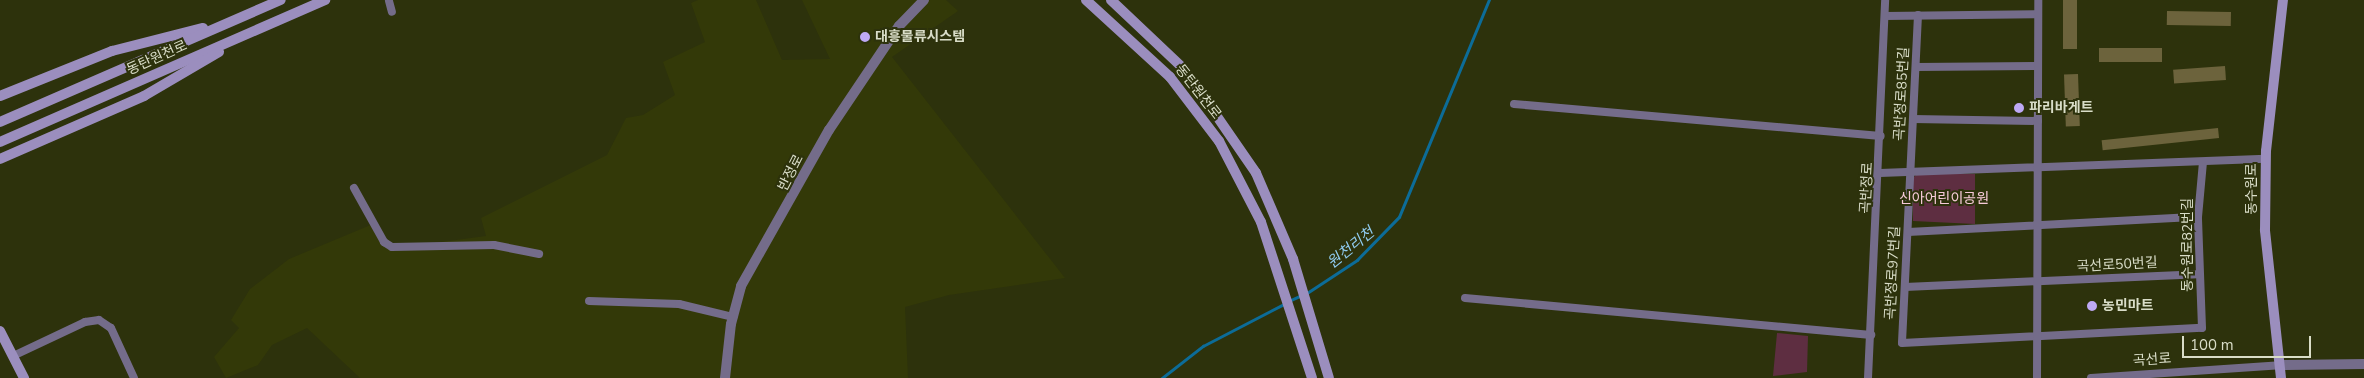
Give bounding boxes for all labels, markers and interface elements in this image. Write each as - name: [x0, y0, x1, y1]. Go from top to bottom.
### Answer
- place label: 대흥물류시스템: [875, 29, 965, 45]
- marker: 대흥물류시스템: [859, 31, 871, 43]
- street label: 동탄원천로: [124, 37, 190, 79]
- street label: 곡반정로85번길: [1891, 47, 1913, 141]
- street label: 동탄원천로: [1172, 61, 1224, 123]
- place label: 파리바게트: [2029, 100, 2093, 116]
- marker: 파리바게트: [2013, 102, 2025, 114]
- street label: 반정로: [775, 152, 807, 194]
- street label: 곡반정로: [1857, 162, 1877, 214]
- street label: 동수원로: [2244, 163, 2260, 215]
- park label: 신아어린이공원: [1899, 191, 1989, 207]
- street label: 동수원로82번길: [2180, 198, 2196, 292]
- water label: 원천리천: [1324, 224, 1378, 272]
- street label: 곡반정로97번길: [1882, 226, 1904, 320]
- street label: 곡선로50번길: [2076, 254, 2158, 276]
- place label: 농민마트: [2102, 298, 2154, 314]
- marker: 농민마트: [2086, 300, 2098, 312]
- scale bar: [2184, 326, 2313, 358]
- text: 100 m: [2190, 335, 2234, 355]
- street label: 곡선로: [2132, 350, 2172, 370]

